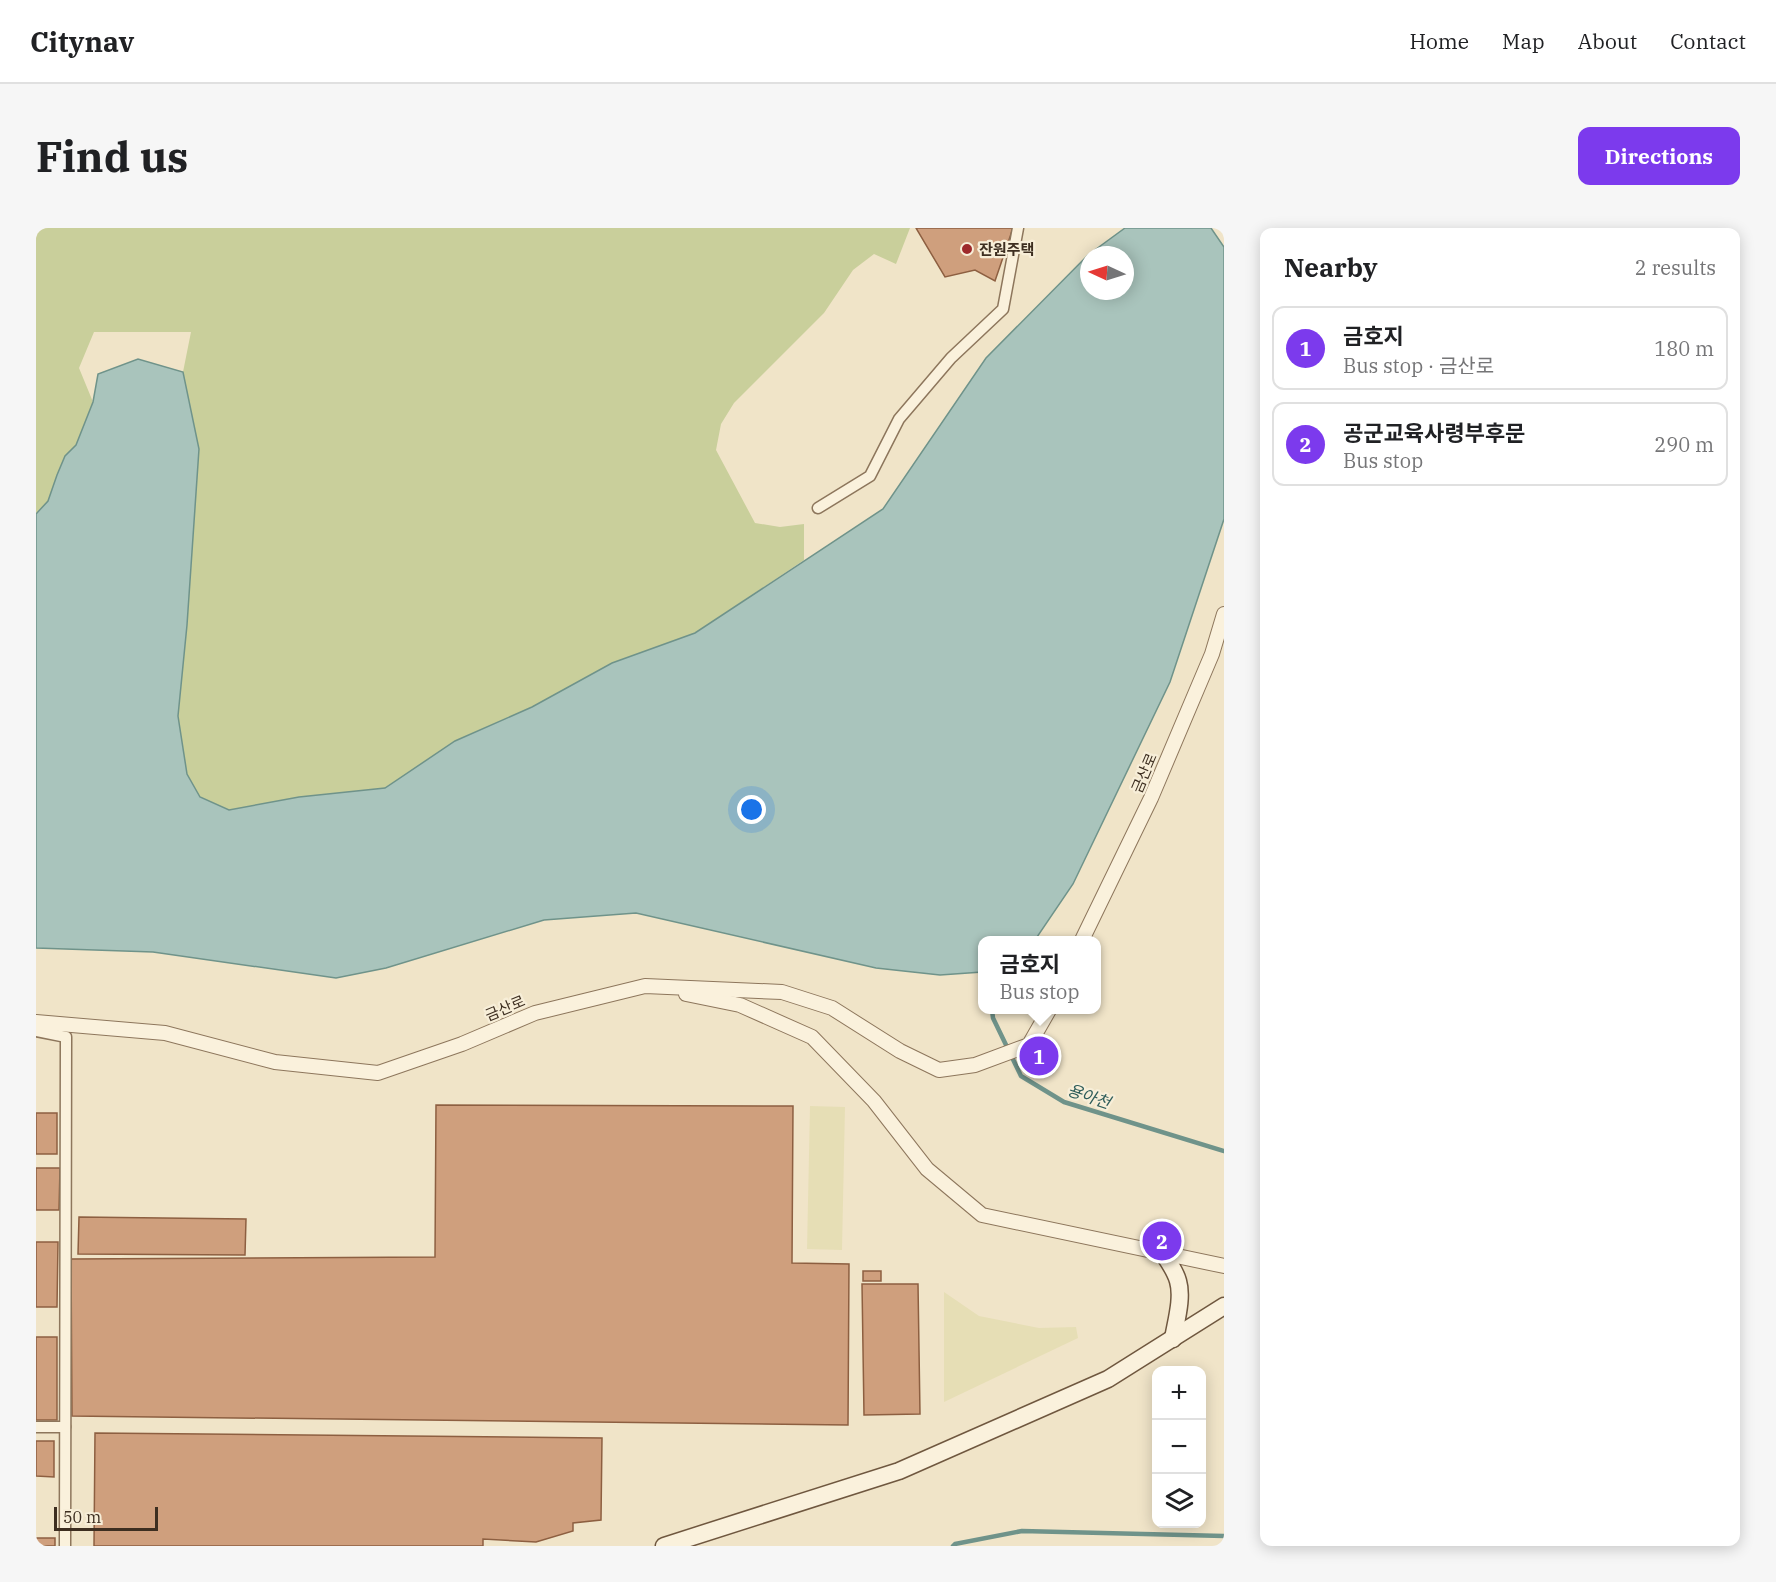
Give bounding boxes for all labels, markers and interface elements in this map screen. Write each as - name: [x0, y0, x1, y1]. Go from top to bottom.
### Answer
- text: Citynav: [30, 23, 134, 60]
- text: Home: [1409, 27, 1469, 55]
- text: Map: [1502, 27, 1545, 55]
- text: About: [1578, 27, 1637, 55]
- text: Contact: [1670, 27, 1746, 55]
- button: Directions: [1578, 127, 1740, 185]
- text: Find us: [36, 129, 188, 184]
- place label: 잔원주택: [979, 240, 1034, 259]
- marker: 잔원주택: [960, 242, 974, 256]
- north arrow: [1080, 246, 1134, 300]
- text: Nearby: [1284, 250, 1378, 284]
- text: 2 results: [1635, 254, 1716, 281]
- text: 금호지: [1343, 321, 1404, 350]
- text: 1: [1300, 335, 1312, 362]
- text: 180 m: [1654, 335, 1714, 362]
- text: Bus stop · 금산로: [1343, 352, 1494, 379]
- text: 공군교육사령부후문: [1343, 418, 1525, 447]
- text: 2: [1300, 431, 1312, 458]
- text: 290 m: [1654, 431, 1714, 458]
- text: Bus stop: [1343, 447, 1423, 474]
- street label: 금산로: [1127, 750, 1161, 796]
- your location: [737, 795, 766, 824]
- popup: [978, 936, 1101, 1014]
- text: 금호지: [999, 949, 1060, 978]
- text: Bus stop: [999, 978, 1080, 1005]
- street label: 금산로: [482, 991, 528, 1025]
- pin: 1: [1020, 1034, 1058, 1078]
- water label: 용아천: [1065, 1079, 1115, 1113]
- pin: 2: [1142, 1218, 1182, 1264]
- map controls: [1152, 1366, 1206, 1528]
- button: +: [1152, 1366, 1206, 1420]
- button: −: [1152, 1420, 1206, 1474]
- button: layers: [1152, 1474, 1206, 1528]
- scale bar: [54, 1504, 158, 1532]
- text: 50 m: [63, 1507, 101, 1527]

